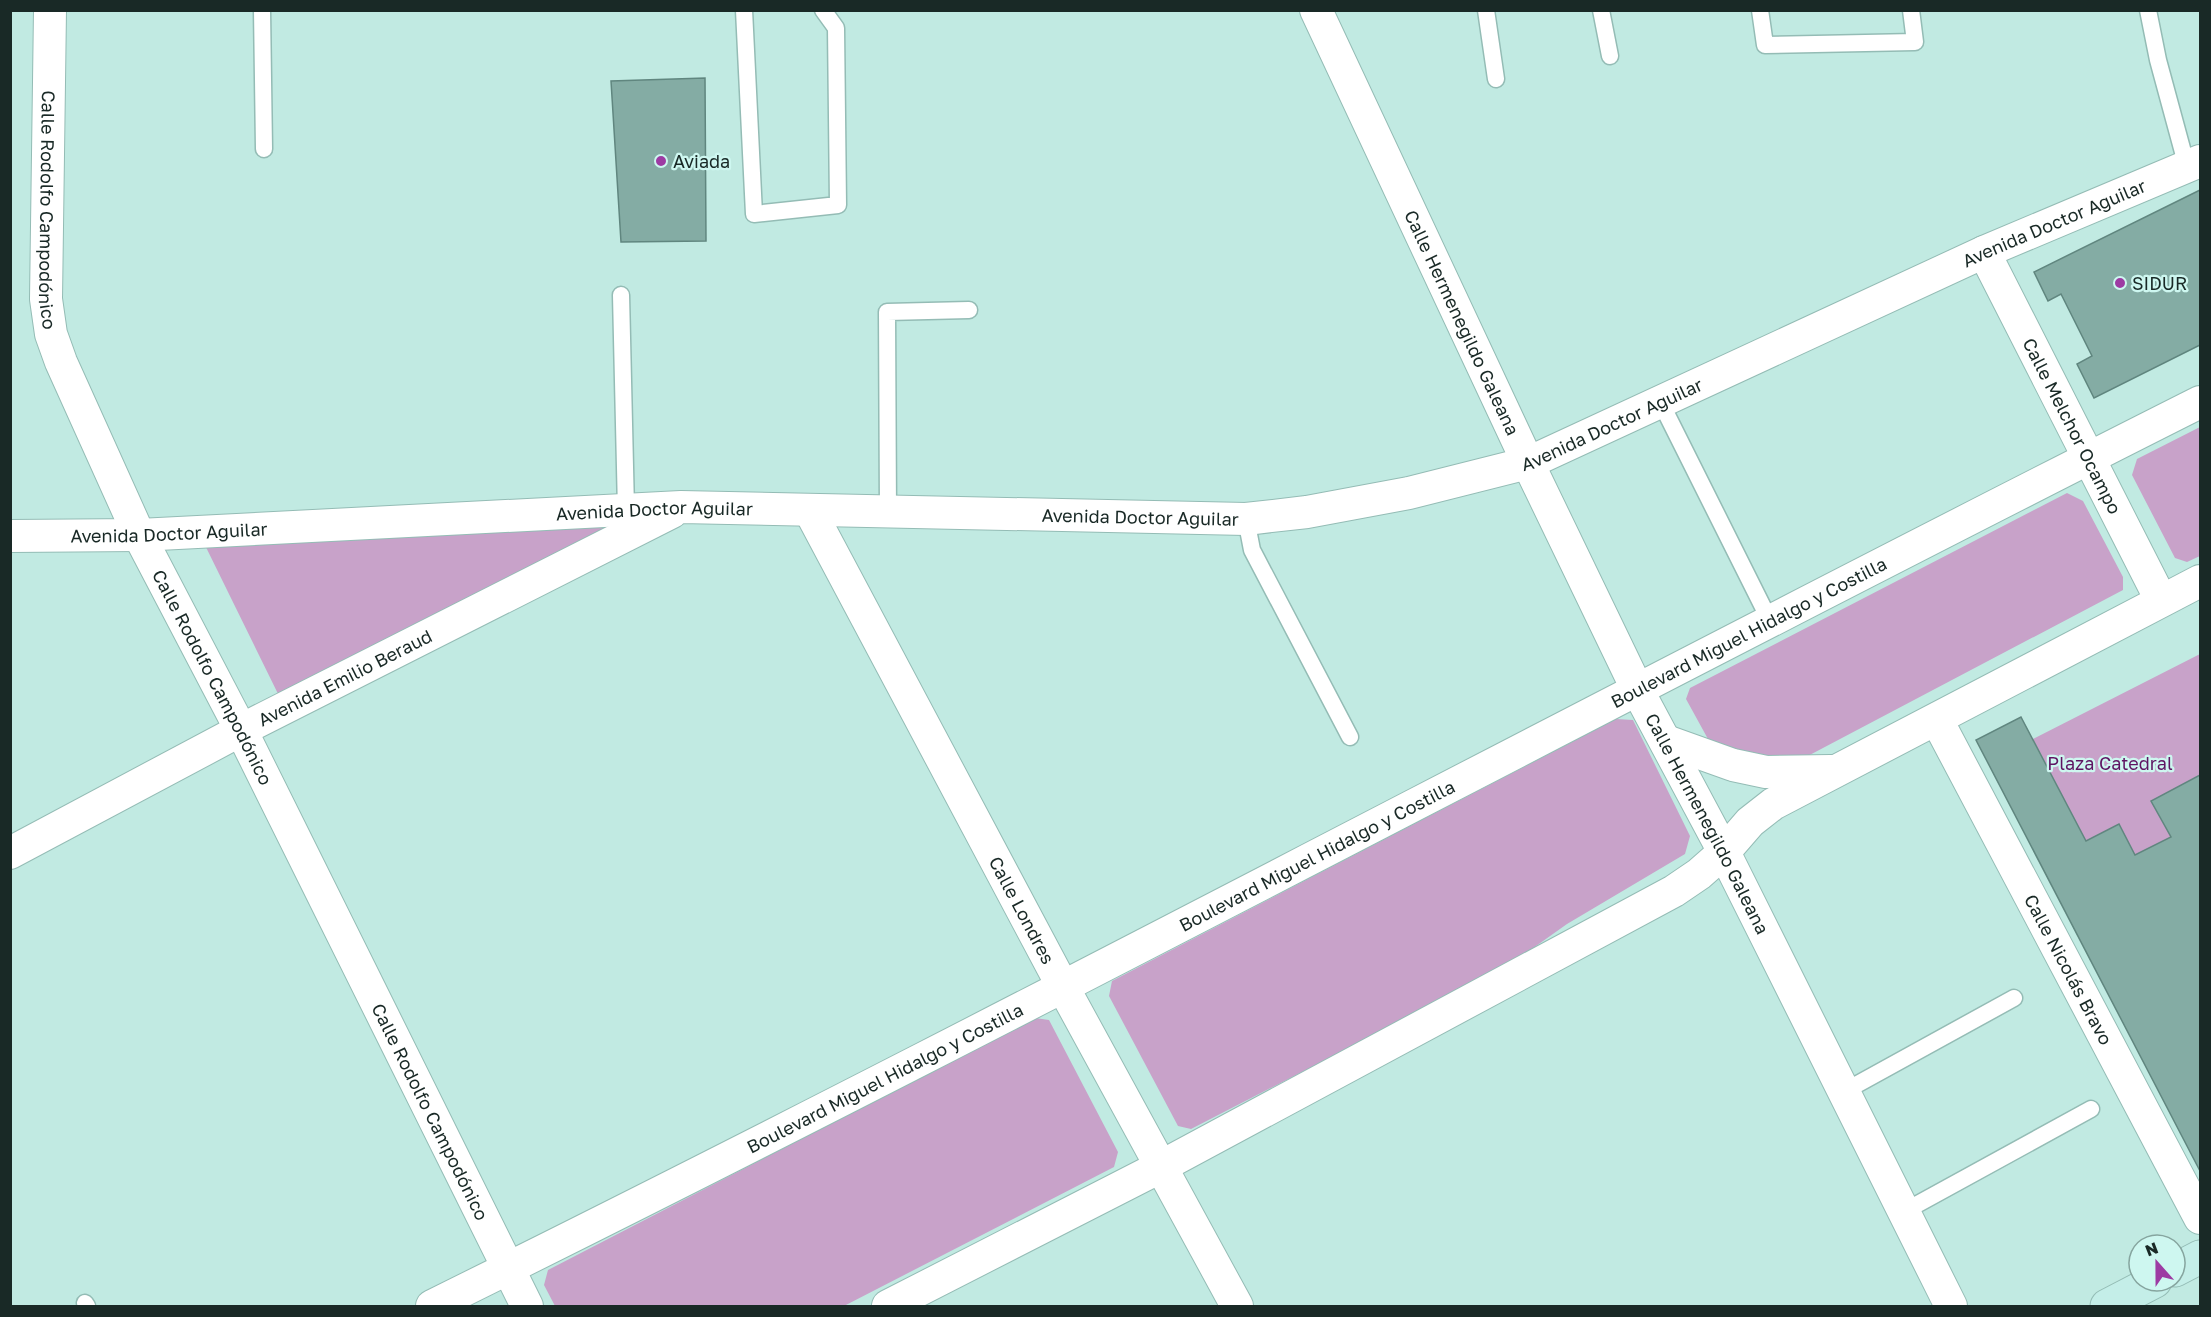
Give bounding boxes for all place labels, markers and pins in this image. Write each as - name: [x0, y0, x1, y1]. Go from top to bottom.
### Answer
- place label: Aviada: [673, 150, 730, 172]
- marker: Aviada: [654, 154, 668, 168]
- place label: SIDUR: [2132, 272, 2187, 294]
- marker: SIDUR: [2113, 276, 2127, 290]

